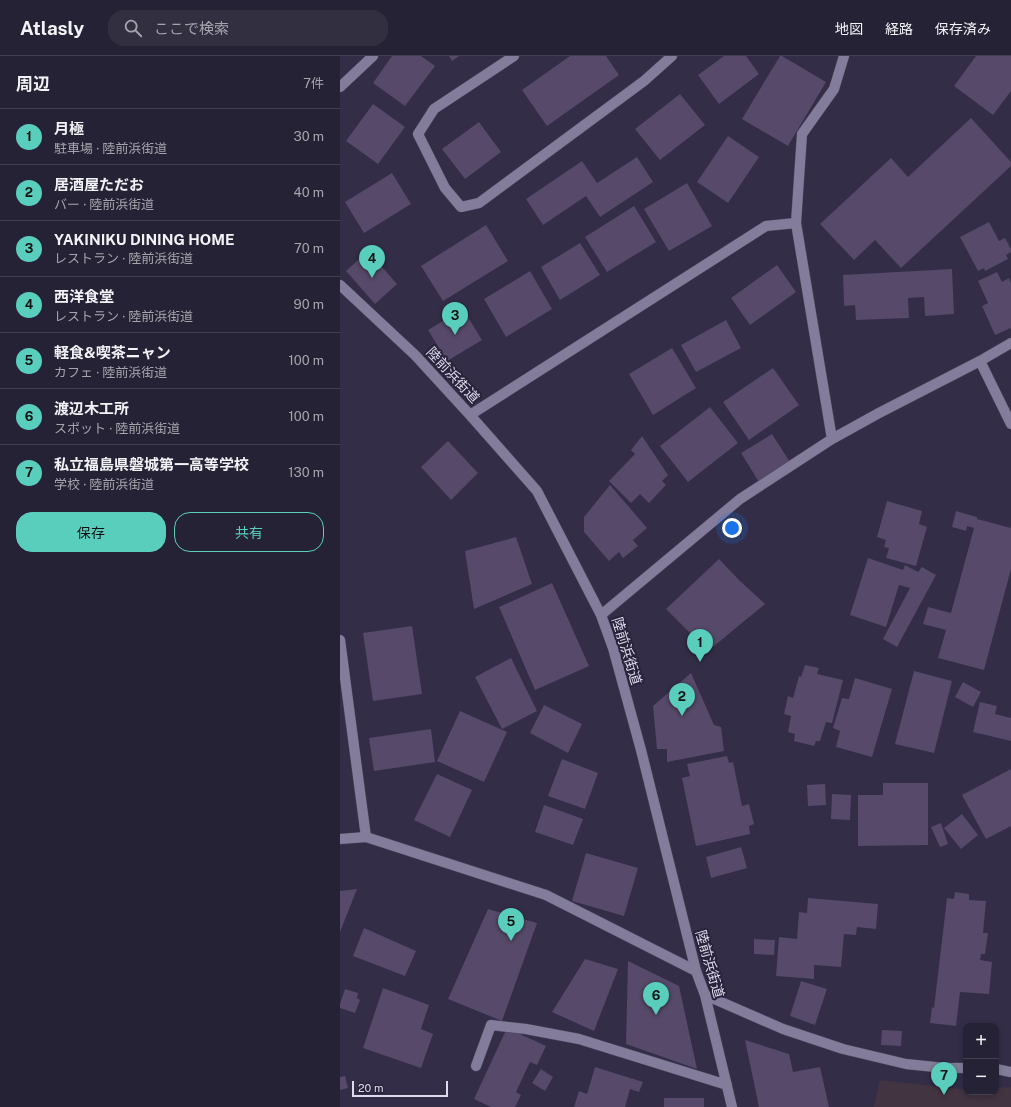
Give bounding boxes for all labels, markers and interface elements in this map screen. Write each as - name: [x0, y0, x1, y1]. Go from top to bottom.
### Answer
- search box: [108, 10, 388, 46]
- text: Atlasly: [20, 17, 84, 39]
- icon: search: [122, 17, 144, 39]
- text: ここで検索: [154, 20, 229, 37]
- text: 地図: [835, 21, 863, 37]
- text: 経路: [885, 21, 913, 37]
- text: 保存済み: [935, 21, 991, 37]
- text: 周辺: [16, 74, 50, 94]
- text: 7件: [303, 76, 324, 91]
- text: 月極: [54, 120, 84, 137]
- text: 1: [26, 129, 32, 144]
- text: 30 m: [294, 129, 324, 144]
- text: 駐車場 · 陸前浜街道: [54, 141, 167, 156]
- text: 居酒屋ただお: [54, 176, 144, 193]
- text: 2: [25, 185, 33, 200]
- text: 40 m: [293, 185, 324, 200]
- text: バー · 陸前浜街道: [54, 197, 154, 212]
- text: YAKINIKU DINING HOME: [54, 231, 234, 248]
- text: 3: [25, 241, 33, 256]
- text: 70 m: [294, 241, 324, 256]
- pin: 4: [359, 245, 385, 278]
- text: レストラン · 陸前浜街道: [54, 251, 193, 266]
- text: 西洋食堂: [54, 288, 114, 305]
- text: 4: [25, 297, 33, 312]
- text: 90 m: [294, 297, 324, 312]
- pin: 3: [442, 302, 468, 335]
- text: レストラン · 陸前浜街道: [54, 309, 193, 324]
- text: 軽食&喫茶ニャン: [54, 344, 171, 361]
- street label: 陸前浜街道: [423, 344, 483, 406]
- text: 5: [25, 353, 33, 368]
- text: 100 m: [288, 353, 324, 368]
- text: カフェ · 陸前浜街道: [54, 365, 167, 380]
- text: 渡辺木工所: [54, 400, 129, 417]
- text: 6: [25, 409, 33, 424]
- text: 100 m: [288, 409, 324, 424]
- text: スポット · 陸前浜街道: [54, 421, 180, 436]
- text: 私立福島県磐城第一高等学校: [54, 456, 249, 473]
- text: 7: [25, 465, 33, 480]
- text: 130 m: [288, 465, 324, 480]
- text: 学校 · 陸前浜街道: [54, 477, 154, 492]
- button: 保存: [16, 512, 166, 552]
- button: 共有: [174, 512, 324, 552]
- your location: [722, 518, 742, 538]
- street label: 陸前浜街道: [609, 615, 645, 687]
- pin: 1: [687, 629, 713, 662]
- pin: 2: [669, 683, 695, 716]
- pin: 5: [498, 908, 524, 941]
- street label: 陸前浜街道: [693, 928, 727, 1000]
- pin: 6: [643, 982, 669, 1015]
- map controls: [963, 1023, 999, 1095]
- button: +: [963, 1023, 999, 1059]
- button: −: [963, 1059, 999, 1095]
- pin: 7: [931, 1062, 957, 1095]
- scale bar: [352, 1079, 448, 1098]
- text: 20 m: [358, 1082, 383, 1094]

